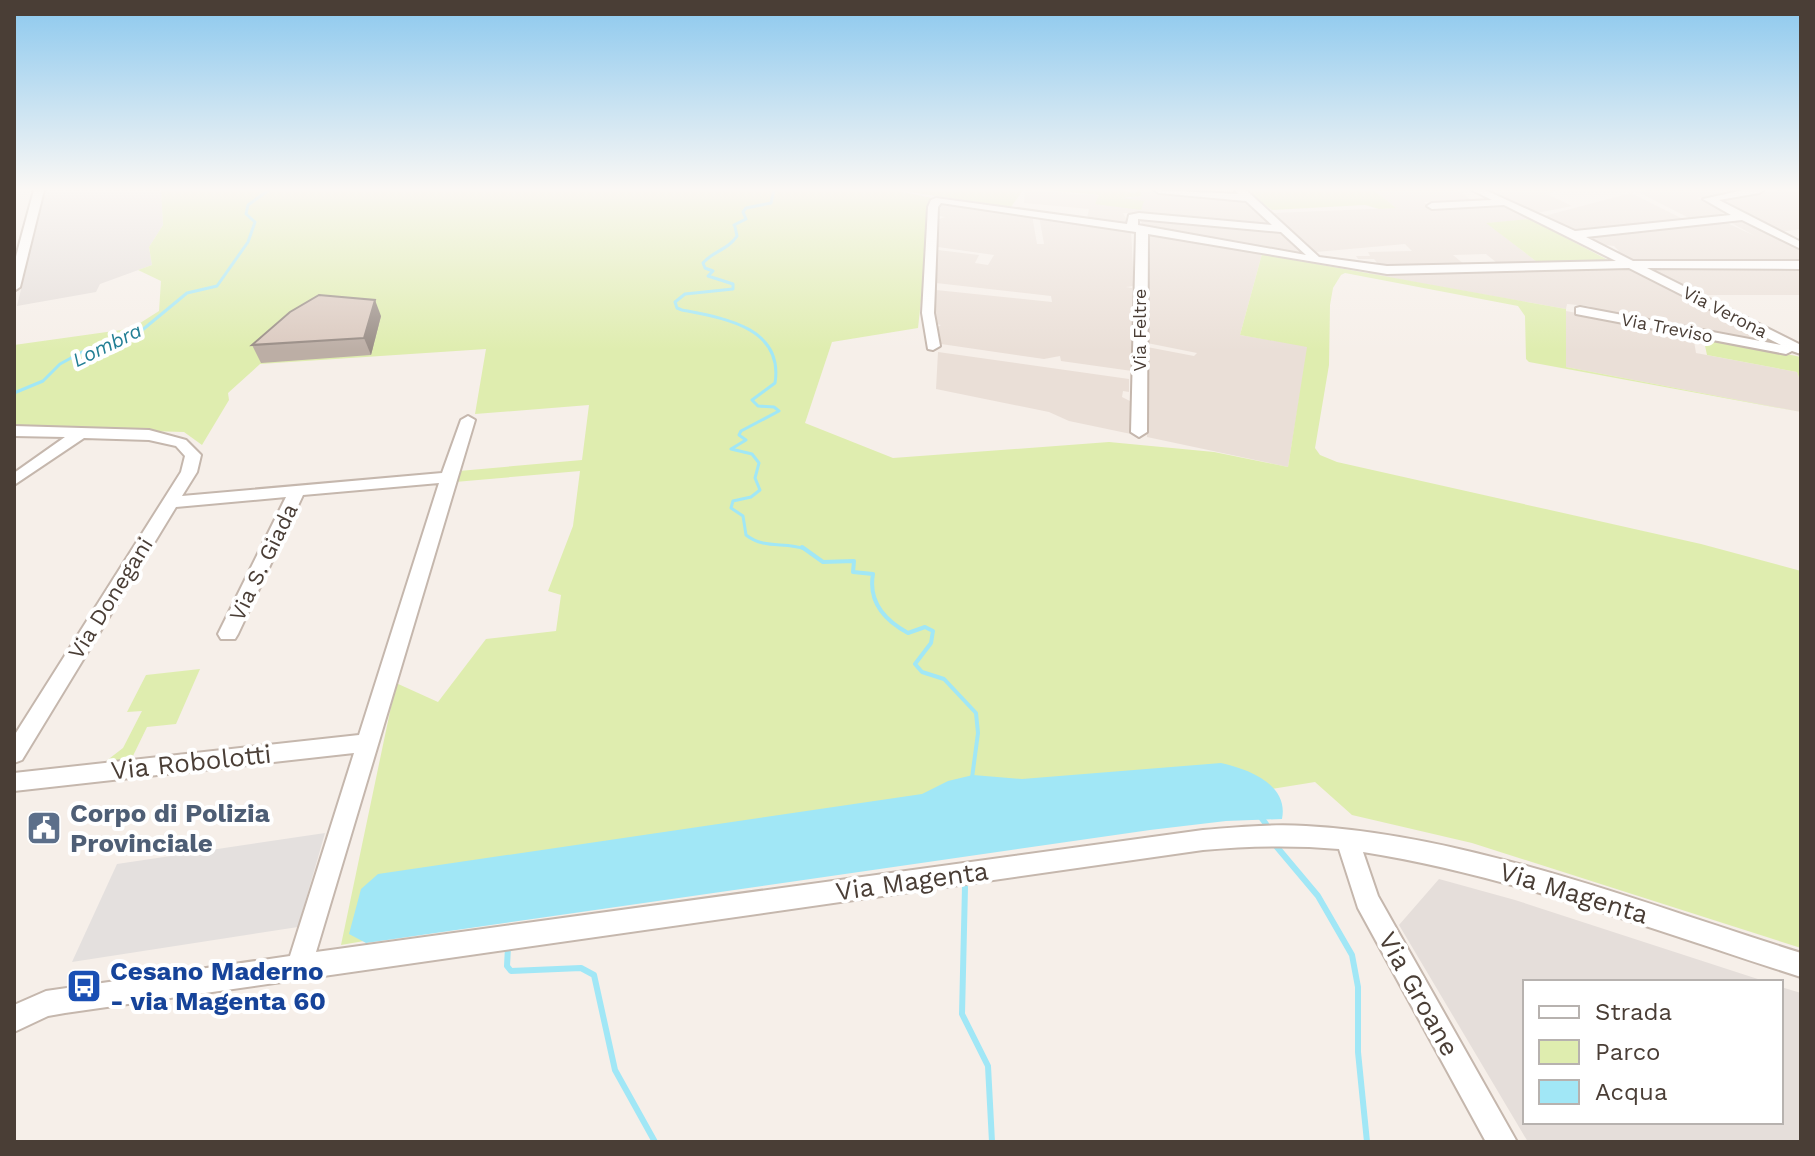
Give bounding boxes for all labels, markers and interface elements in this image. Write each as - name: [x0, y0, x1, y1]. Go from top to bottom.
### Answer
- street label: Via Verona: [1679, 281, 1771, 342]
- street label: Via Feltre: [1129, 289, 1150, 371]
- street label: Via Treviso: [1619, 308, 1715, 347]
- water label: Lombra: [68, 318, 146, 372]
- street label: Via S. Giada: [224, 499, 303, 625]
- street label: Via Donegani: [63, 533, 158, 664]
- street label: Via Robolotti: [109, 739, 273, 785]
- place label: Corpo di Polizia Provinciale: [70, 798, 270, 858]
- public building icon: Corpo di Polizia Provinciale: [25, 809, 63, 847]
- street label: Via Magenta: [834, 855, 991, 907]
- street label: Via Magenta: [1496, 856, 1652, 930]
- street label: Via Groane: [1373, 927, 1465, 1061]
- place label: Cesano Maderno - via Magenta 60: [110, 956, 326, 1016]
- bus stop icon: Cesano Maderno - via Magenta 60: [65, 967, 103, 1005]
- legend: [1523, 980, 1783, 1124]
- text: Strada: [1595, 998, 1672, 1026]
- text: Parco: [1595, 1038, 1660, 1066]
- text: Acqua: [1595, 1078, 1668, 1106]

